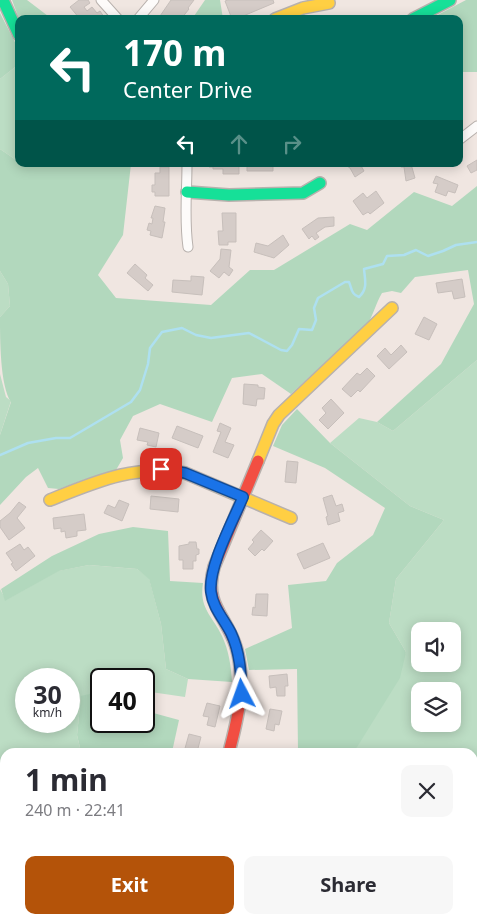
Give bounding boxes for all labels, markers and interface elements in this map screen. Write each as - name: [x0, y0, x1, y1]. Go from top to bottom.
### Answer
- text: 170 m: [123, 29, 226, 76]
- icon: left: [40, 35, 105, 100]
- text: Center Drive: [123, 74, 252, 104]
- icon: left: [172, 130, 200, 158]
- icon: ahead: [225, 130, 253, 158]
- icon: right: [278, 130, 306, 158]
- pin: [140, 448, 182, 490]
- icon: arrive: [147, 455, 175, 483]
- map controls: [411, 622, 461, 732]
- button: sound: [411, 622, 461, 672]
- position arrow: [215, 667, 267, 719]
- speed limit sign: 40: [90, 668, 155, 733]
- text: 30: [33, 677, 62, 711]
- button: layers: [411, 682, 461, 732]
- text: km/h: [33, 704, 62, 721]
- text: 1 min: [25, 759, 108, 800]
- button: close: [401, 765, 453, 817]
- text: 240 m · 22:41: [25, 799, 125, 821]
- button: Exit: [25, 856, 234, 914]
- button: Share: [244, 856, 453, 914]

